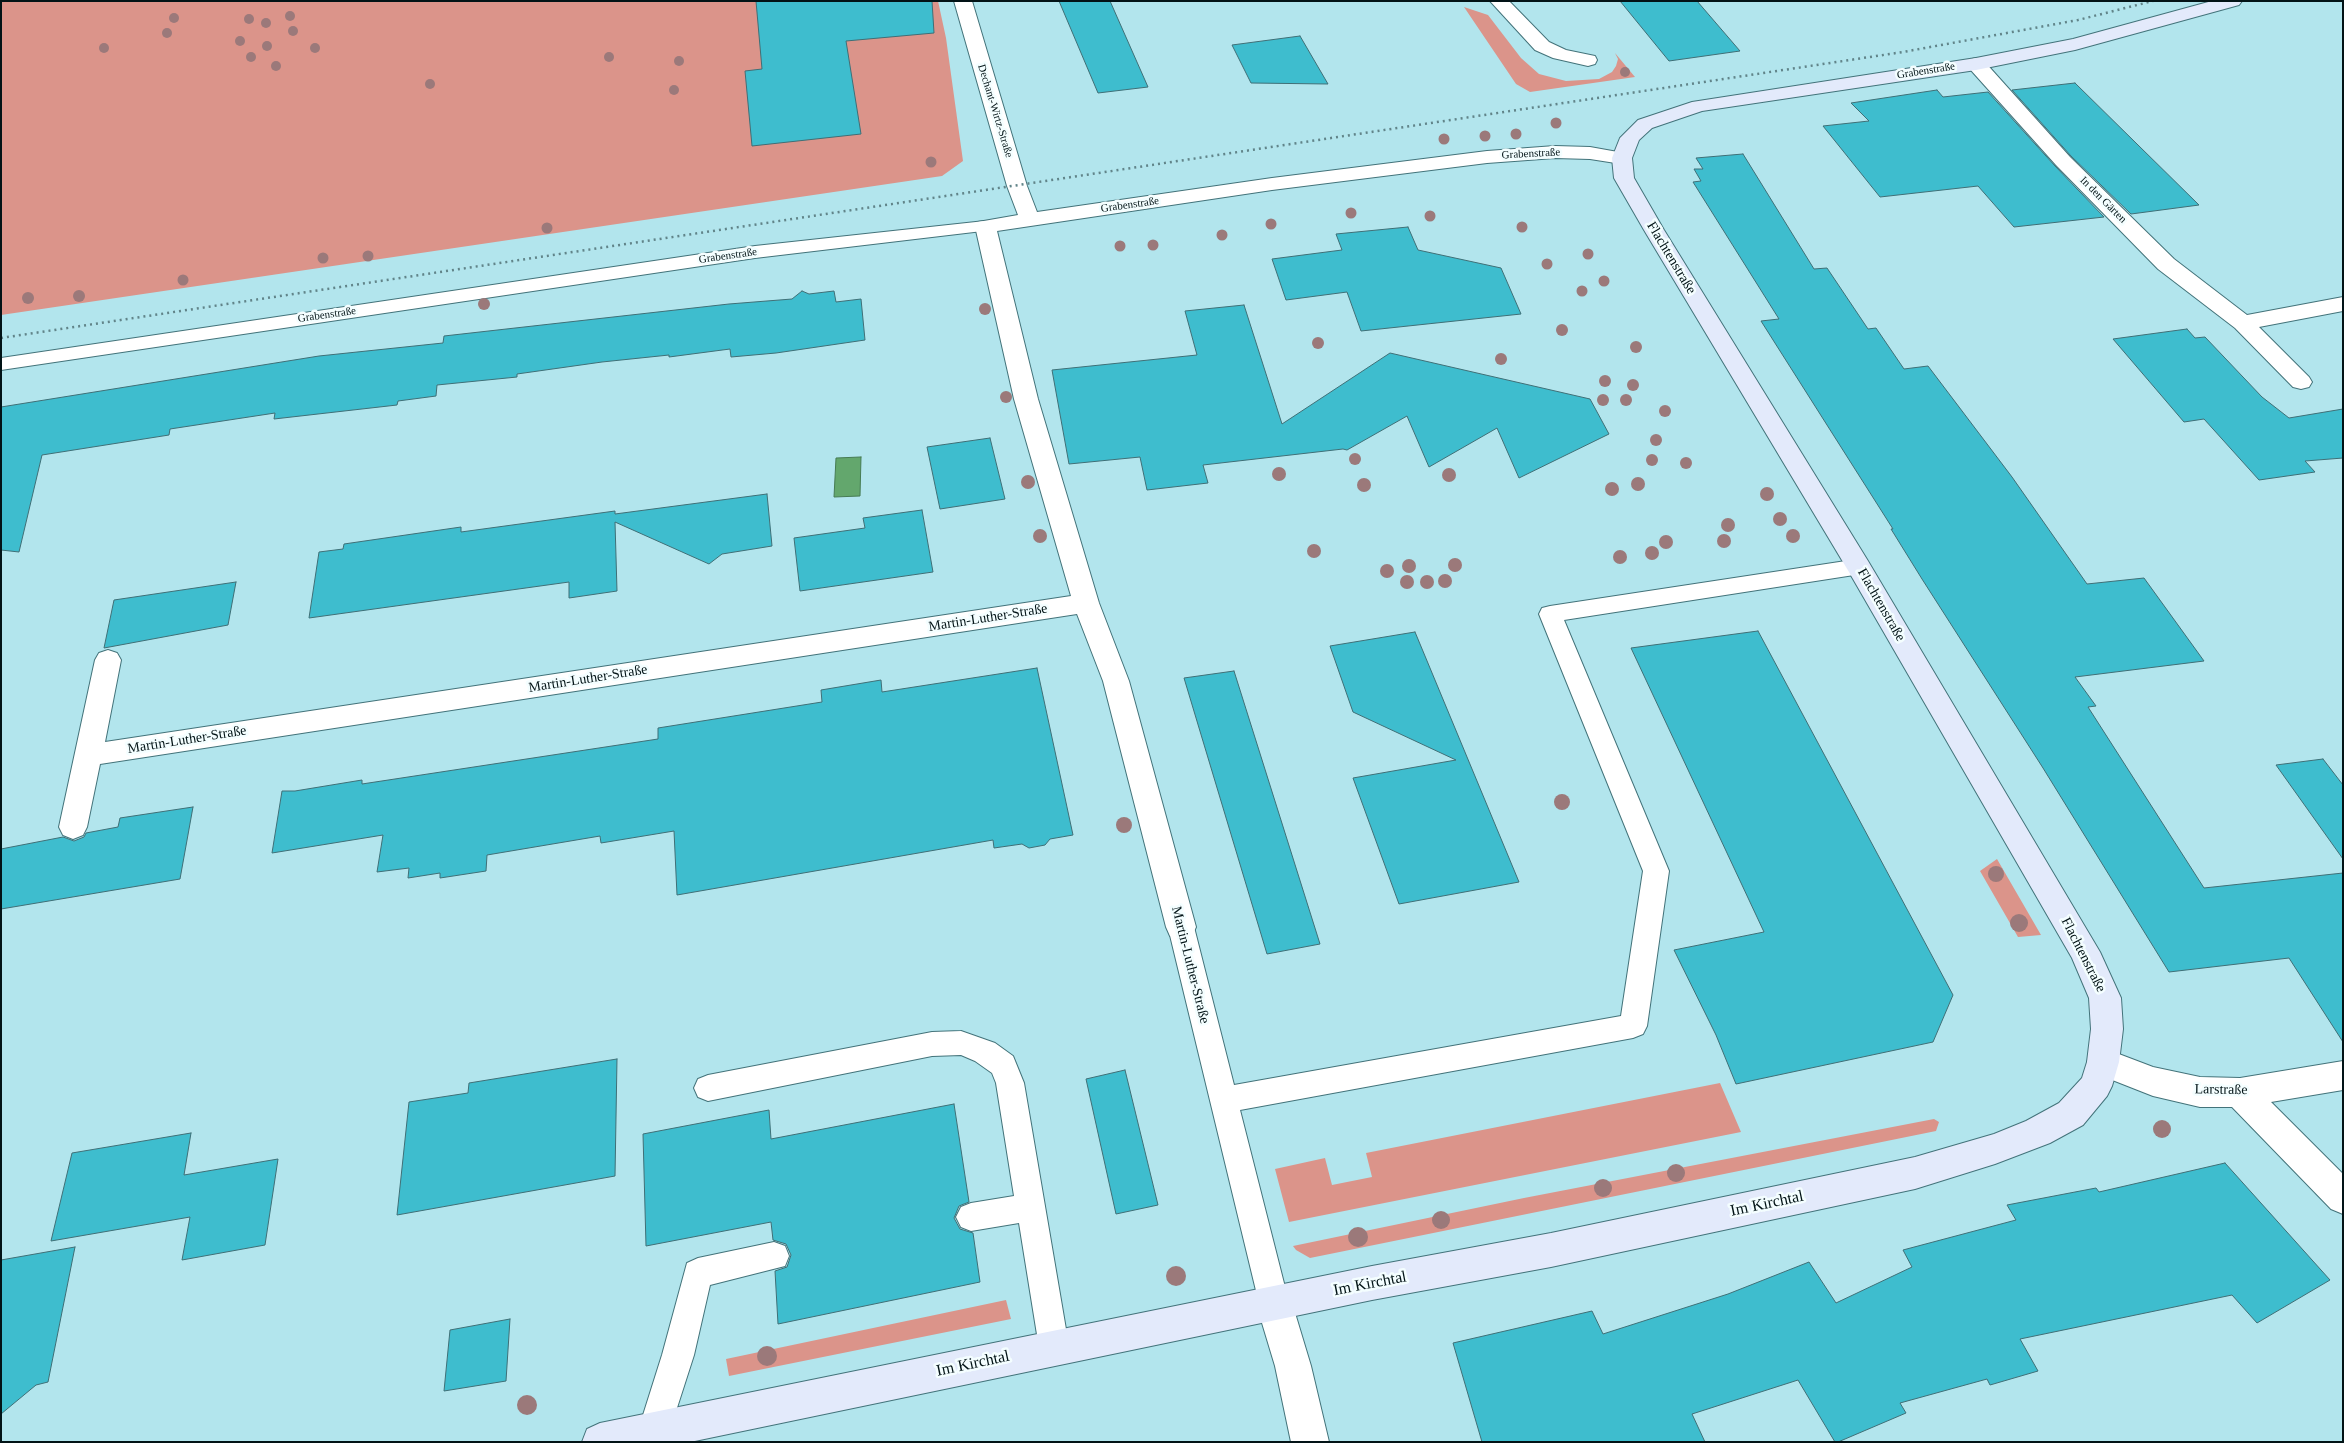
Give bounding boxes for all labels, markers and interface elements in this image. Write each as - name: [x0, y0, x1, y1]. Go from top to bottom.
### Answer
- street label: Grabenstraße: [1896, 60, 1956, 82]
- street label: Dechant-Wirtz-Straße: [975, 63, 1015, 159]
- street label: Grabenstraße: [1501, 146, 1561, 162]
- street label: In den Gärten: [2077, 174, 2129, 226]
- street label: Grabenstraße: [1100, 194, 1160, 216]
- street label: Flachtenstraße: [1643, 219, 1699, 297]
- street label: Grabenstraße: [698, 245, 758, 267]
- street label: Grabenstraße: [297, 304, 357, 326]
- street label: Flachtenstraße: [1853, 565, 1909, 645]
- street label: Martin-Luther-Straße: [927, 600, 1049, 636]
- street label: Martin-Luther-Straße: [527, 661, 649, 697]
- street label: Martin-Luther-Straße: [126, 722, 248, 758]
- street label: Martin-Luther-Straße: [1167, 905, 1213, 1025]
- street label: Flachtenstraße: [2057, 915, 2109, 995]
- street label: Larstraße: [2194, 1081, 2248, 1099]
- street label: Im Kirchtal: [1729, 1187, 1805, 1221]
- street label: Im Kirchtal: [1332, 1267, 1408, 1301]
- street label: Im Kirchtal: [935, 1347, 1011, 1381]

